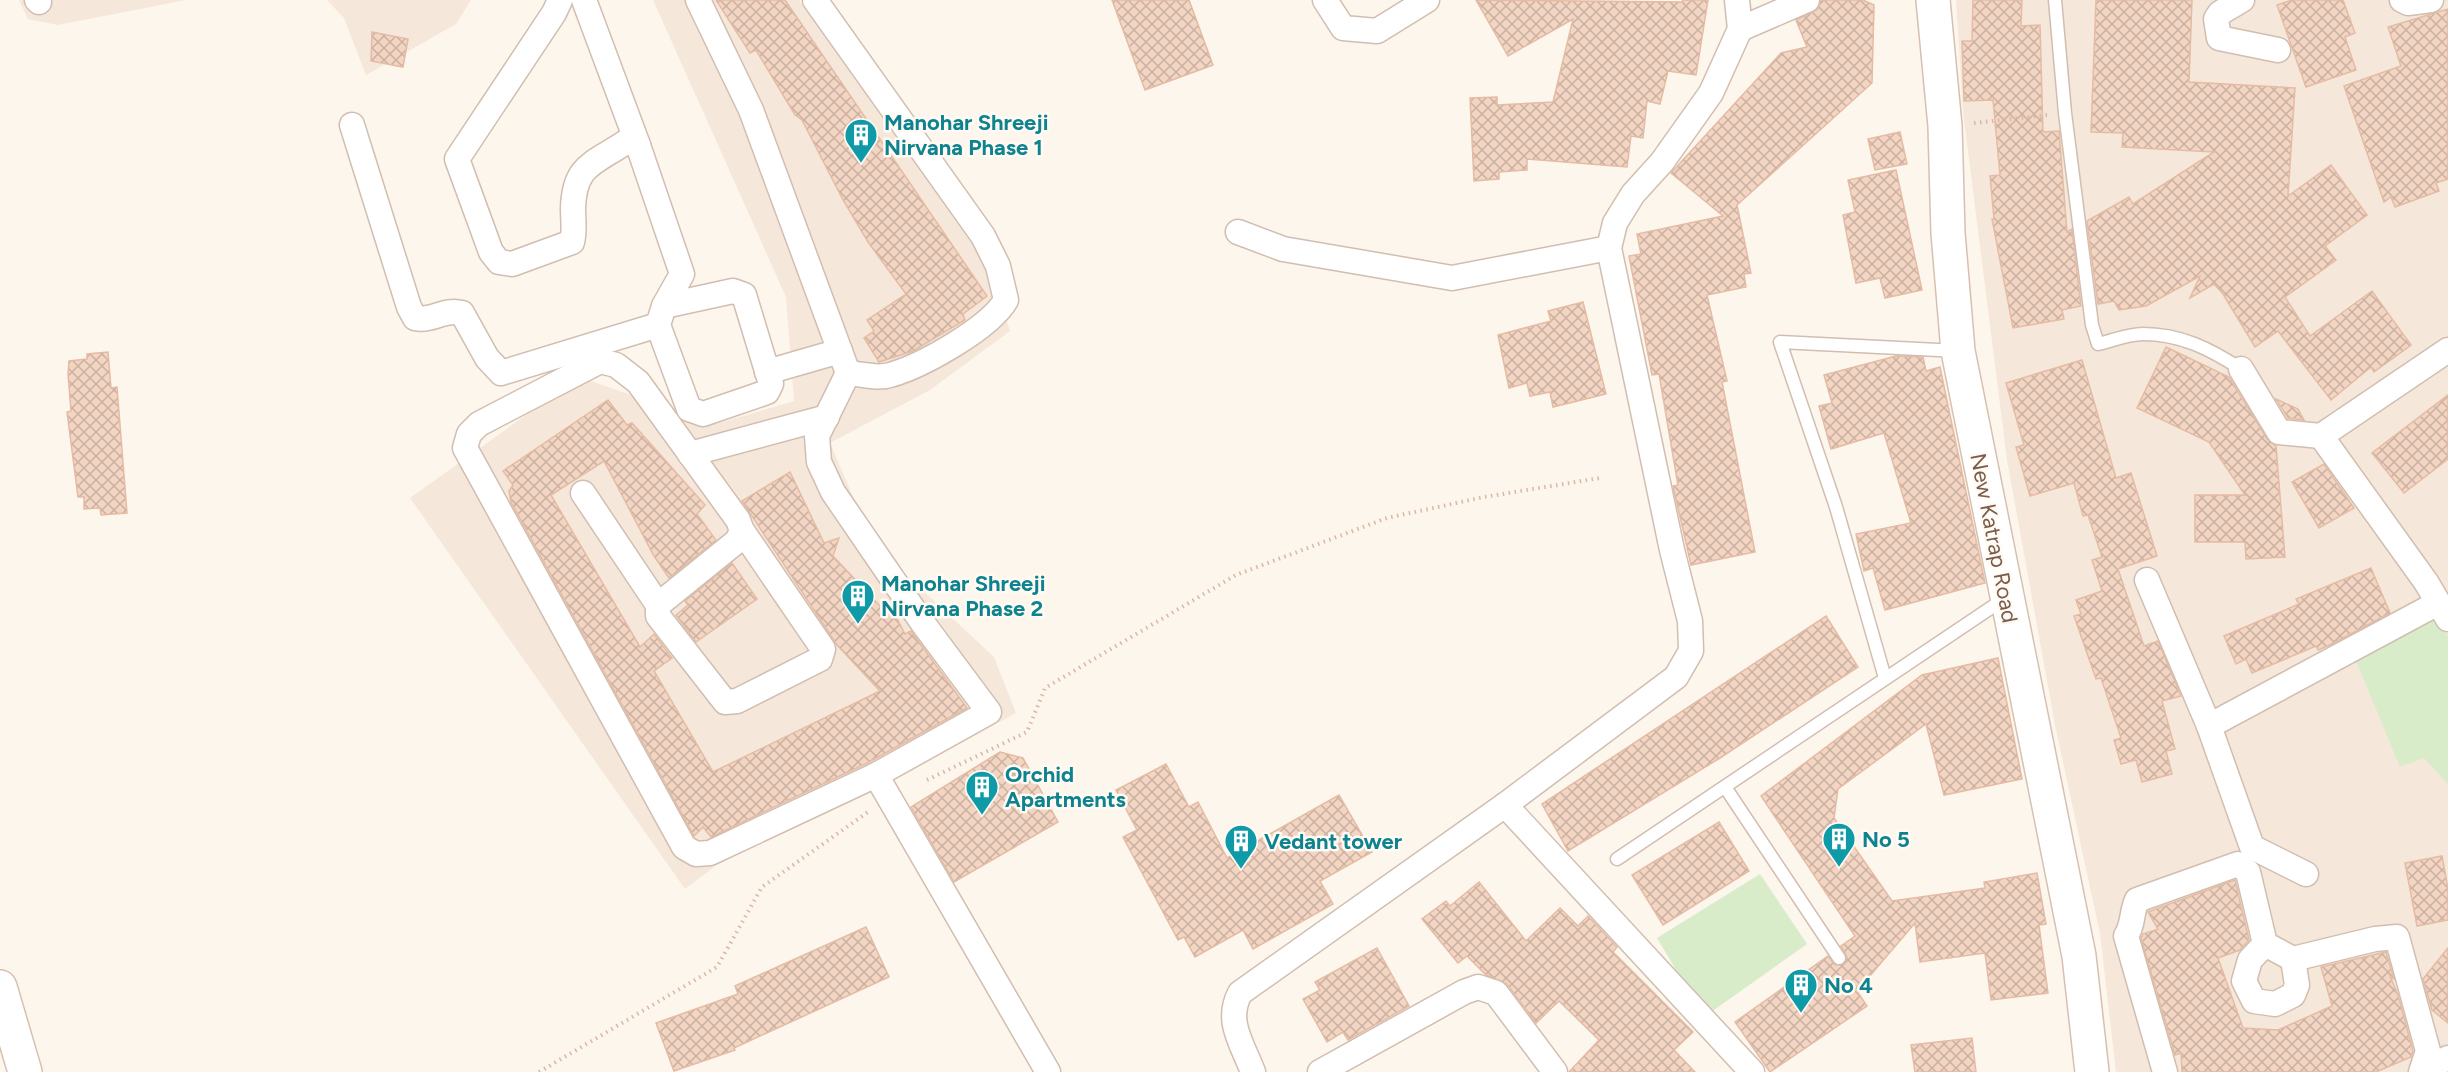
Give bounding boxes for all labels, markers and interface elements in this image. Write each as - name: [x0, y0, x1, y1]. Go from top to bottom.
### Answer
- place label: Manohar Shreeji Nirvana Phase 1: [884, 109, 1048, 161]
- building icon: Manohar Shreeji Nirvana Phase 1: [843, 117, 879, 164]
- street label: New Katrap Road: [1964, 451, 2024, 625]
- place label: Manohar Shreeji Nirvana Phase 2: [881, 570, 1045, 622]
- building icon: Manohar Shreeji Nirvana Phase 2: [840, 578, 876, 625]
- place label: Orchid Apartments: [1005, 761, 1126, 813]
- building icon: Orchid Apartments: [964, 769, 1000, 816]
- building icon: No 5: [1821, 821, 1857, 868]
- building icon: Vedant tower: [1223, 823, 1259, 870]
- place label: No 5: [1862, 826, 1910, 853]
- place label: Vedant tower: [1264, 828, 1403, 855]
- building icon: No 4: [1783, 967, 1819, 1014]
- place label: No 4: [1824, 972, 1873, 999]

